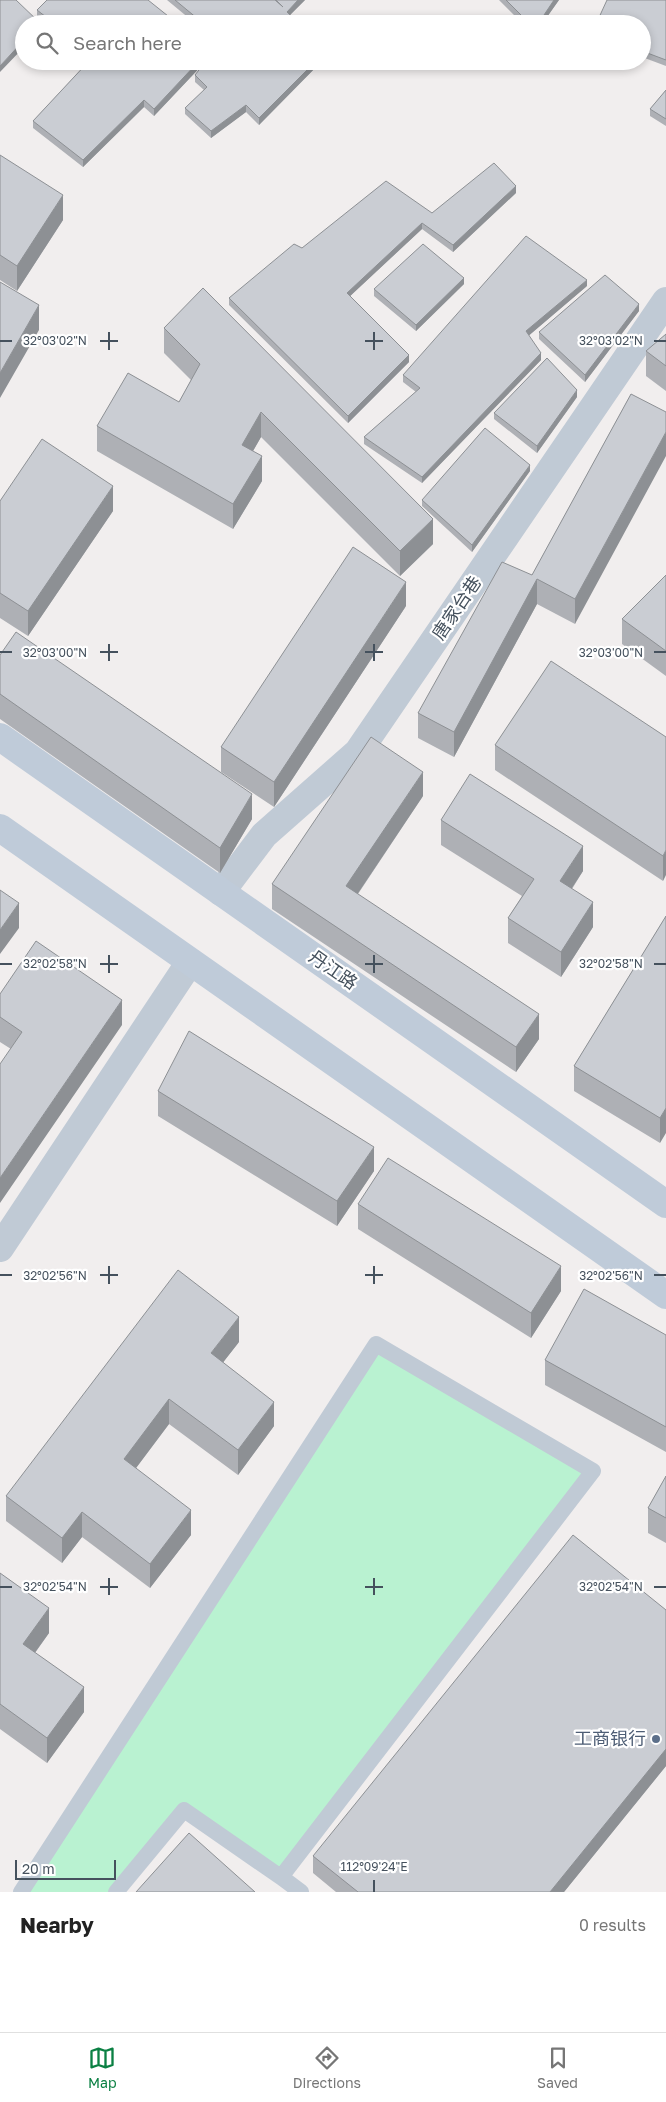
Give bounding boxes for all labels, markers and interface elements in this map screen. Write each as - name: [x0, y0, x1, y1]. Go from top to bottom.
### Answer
- search box: [15, 15, 651, 70]
- icon: search: [33, 29, 61, 57]
- text: Search here: [73, 31, 182, 54]
- text: 32°03'02"N: [23, 333, 87, 348]
- text: 32°03'02"N: [579, 333, 643, 348]
- street label: 唐家台巷: [427, 571, 485, 643]
- text: 32°03'00"N: [23, 645, 87, 660]
- text: 32°03'00"N: [579, 645, 643, 660]
- street label: 丹江路: [305, 945, 362, 994]
- text: 32°02'58"N: [23, 956, 87, 971]
- text: 32°02'58"N: [579, 956, 643, 971]
- text: 32°02'56"N: [23, 1268, 87, 1283]
- text: 32°02'56"N: [579, 1268, 643, 1283]
- text: 32°02'54"N: [23, 1579, 87, 1594]
- text: 32°02'54"N: [579, 1579, 643, 1594]
- place label: 工商银行: [574, 1727, 646, 1749]
- marker: 工商银行: [650, 1733, 662, 1745]
- scale bar: [15, 1857, 116, 1880]
- text: 112°09'24"E: [341, 1859, 407, 1874]
- text: 20 m: [22, 1860, 55, 1877]
- text: Nearby: [20, 1912, 94, 1938]
- text: 0 results: [579, 1915, 646, 1935]
- tab: Map: [88, 2044, 117, 2091]
- tab: Directions: [293, 2044, 361, 2091]
- tab: Saved: [537, 2044, 578, 2091]

